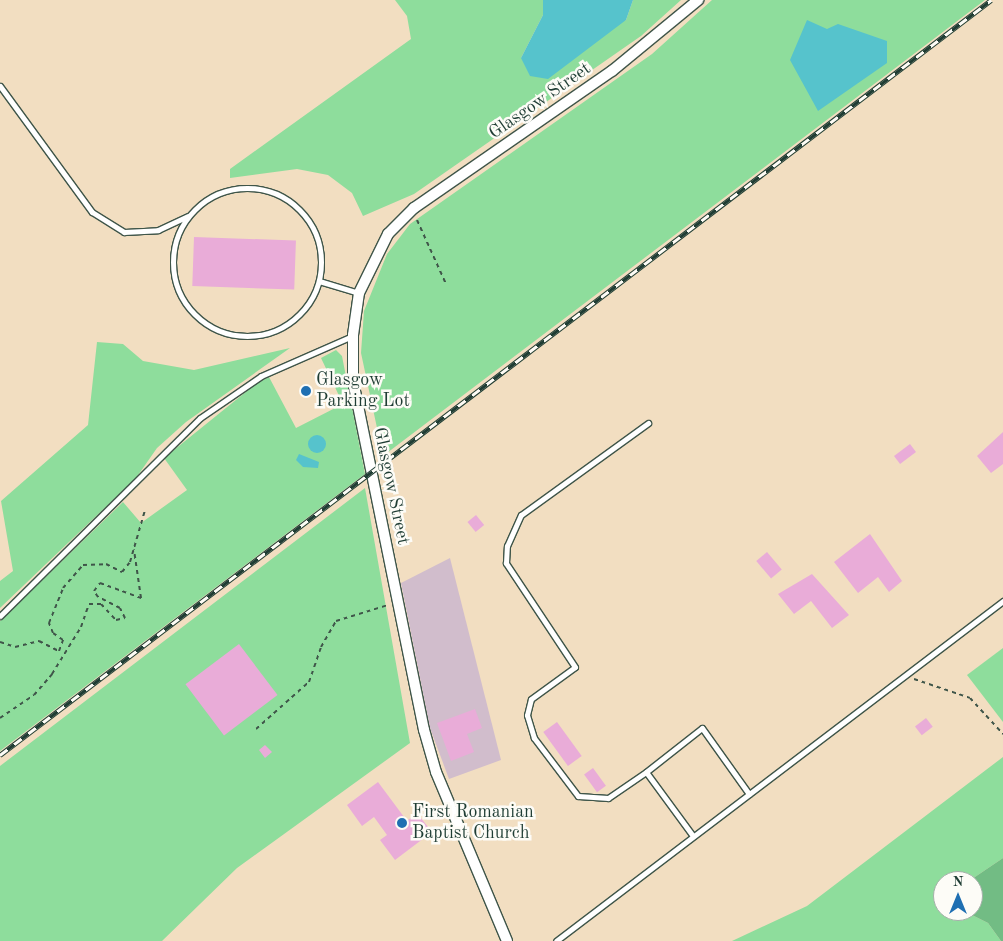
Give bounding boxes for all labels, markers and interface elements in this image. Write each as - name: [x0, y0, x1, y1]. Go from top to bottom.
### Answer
- street label: Glasgow Street: [485, 58, 595, 144]
- place label: Glasgow Parking Lot: [316, 370, 410, 412]
- marker: Glasgow Parking Lot: [300, 385, 312, 397]
- street label: Glasgow Street: [368, 425, 414, 547]
- place label: First Romanian Baptist Church: [412, 802, 534, 844]
- marker: First Romanian Baptist Church: [396, 817, 408, 829]
- north arrow: [933, 871, 983, 921]
- text: N: [953, 875, 963, 889]

